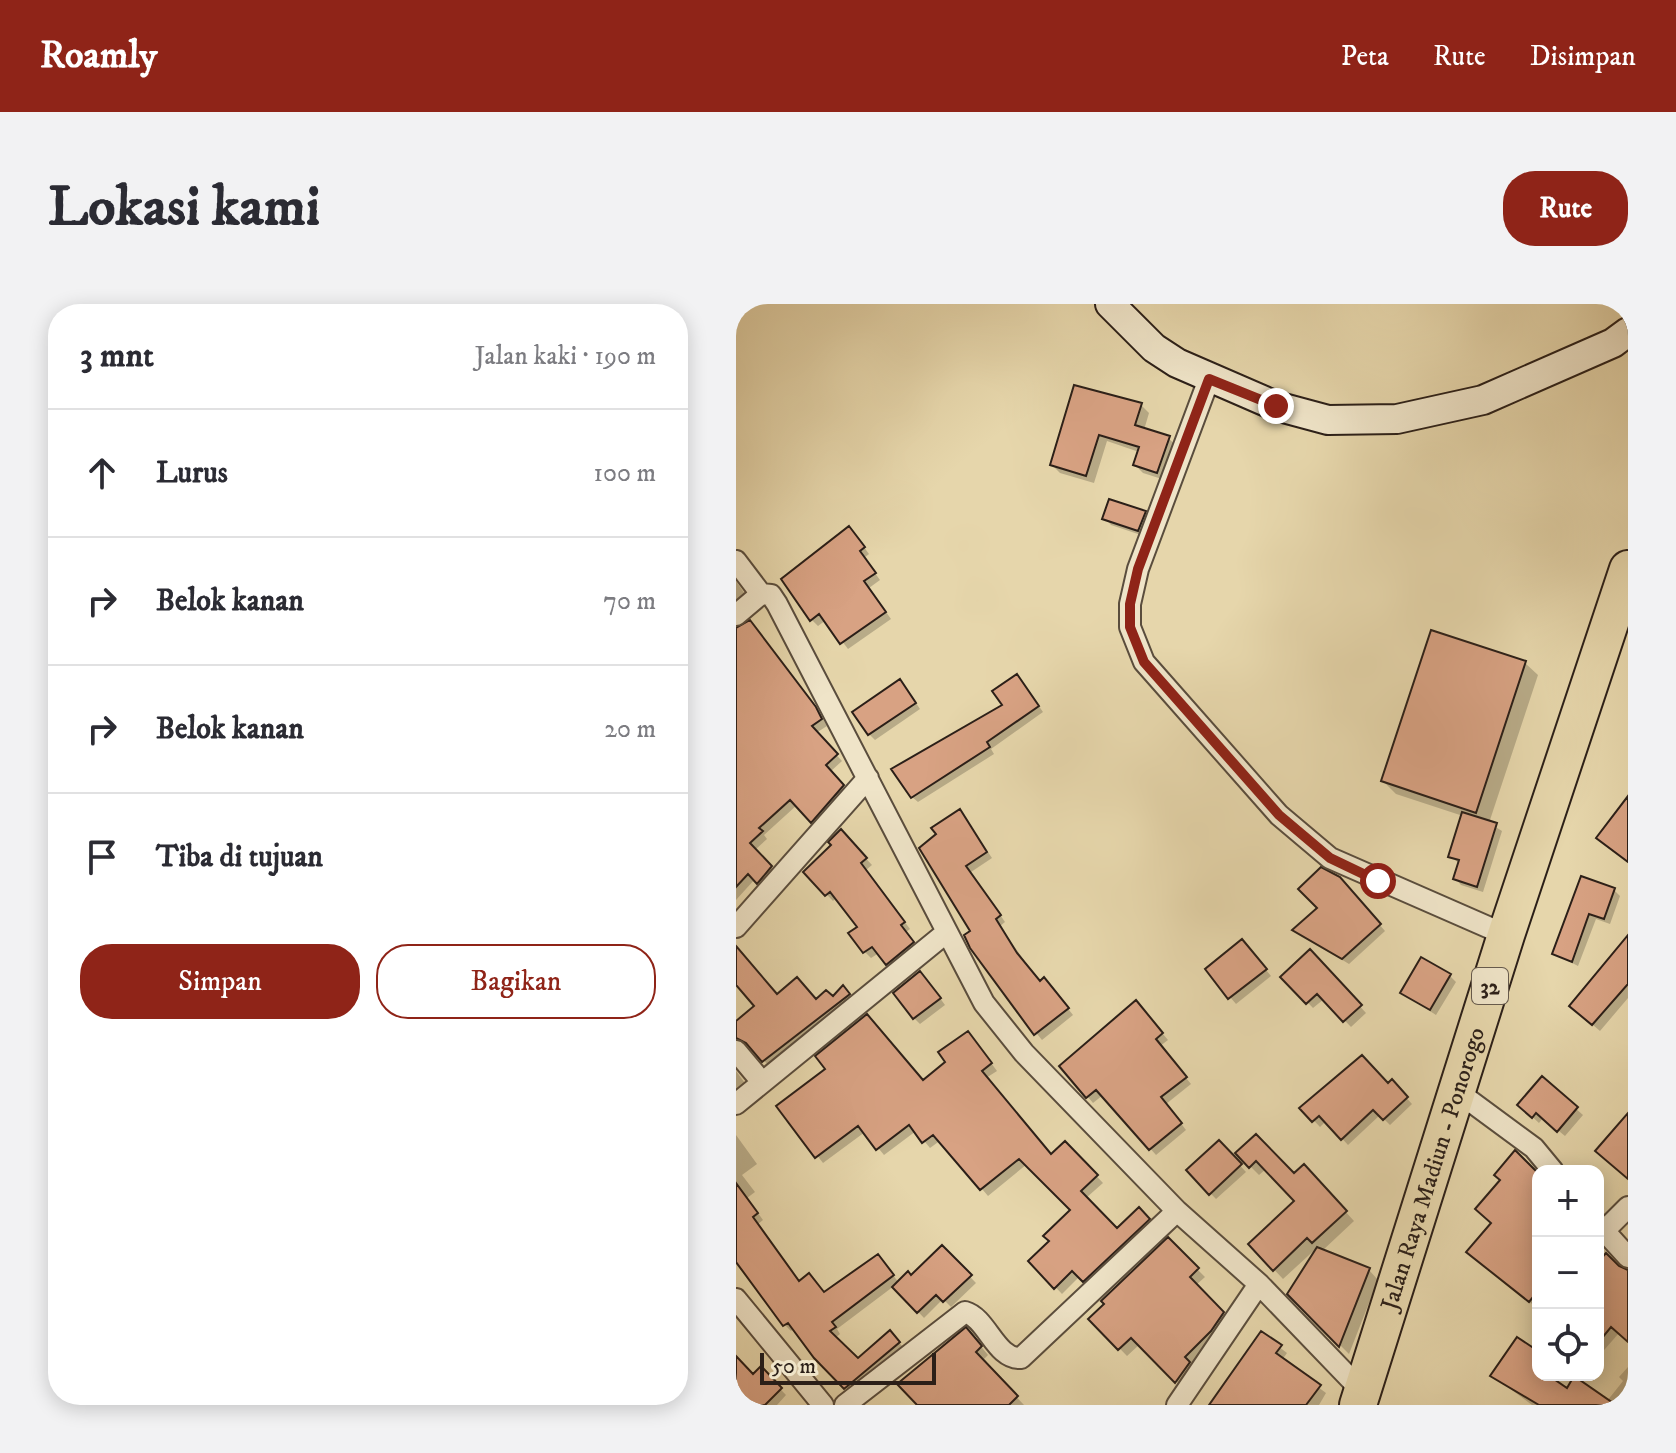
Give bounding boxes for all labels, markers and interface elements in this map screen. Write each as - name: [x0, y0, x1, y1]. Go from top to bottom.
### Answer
- text: Roamly: [40, 32, 157, 80]
- text: Peta: [1341, 39, 1389, 74]
- text: Rute: [1433, 39, 1486, 74]
- text: Disimpan: [1530, 39, 1636, 74]
- button: Rute: [1503, 171, 1628, 246]
- text: Lokasi kami: [48, 173, 320, 243]
- text: 3 mnt: [80, 335, 154, 377]
- text: Jalan kaki · 190 m: [475, 340, 656, 373]
- route end: [1258, 388, 1294, 424]
- icon: ahead: [80, 451, 124, 495]
- text: Lurus: [156, 455, 228, 492]
- text: 100 m: [593, 457, 656, 490]
- icon: right: [80, 579, 124, 623]
- text: Belok kanan: [156, 583, 304, 620]
- text: 70 m: [603, 585, 656, 618]
- icon: right: [80, 707, 124, 751]
- text: Belok kanan: [156, 711, 304, 748]
- text: 20 m: [604, 713, 656, 746]
- icon: arrive: [80, 835, 124, 879]
- text: Tiba di tujuan: [156, 839, 323, 876]
- route start: [1360, 863, 1396, 899]
- button: Simpan: [80, 944, 360, 1019]
- button: Bagikan: [376, 944, 656, 1019]
- road number: 32: [1472, 968, 1508, 1004]
- street label: Jalan Raya Madiun - Ponorogo: [1374, 1024, 1492, 1316]
- map controls: [1532, 1165, 1604, 1381]
- button: +: [1532, 1165, 1604, 1237]
- button: −: [1532, 1237, 1604, 1309]
- button: locate: [1532, 1309, 1604, 1381]
- scale bar: [760, 1349, 936, 1385]
- text: 50 m: [772, 1353, 816, 1380]

